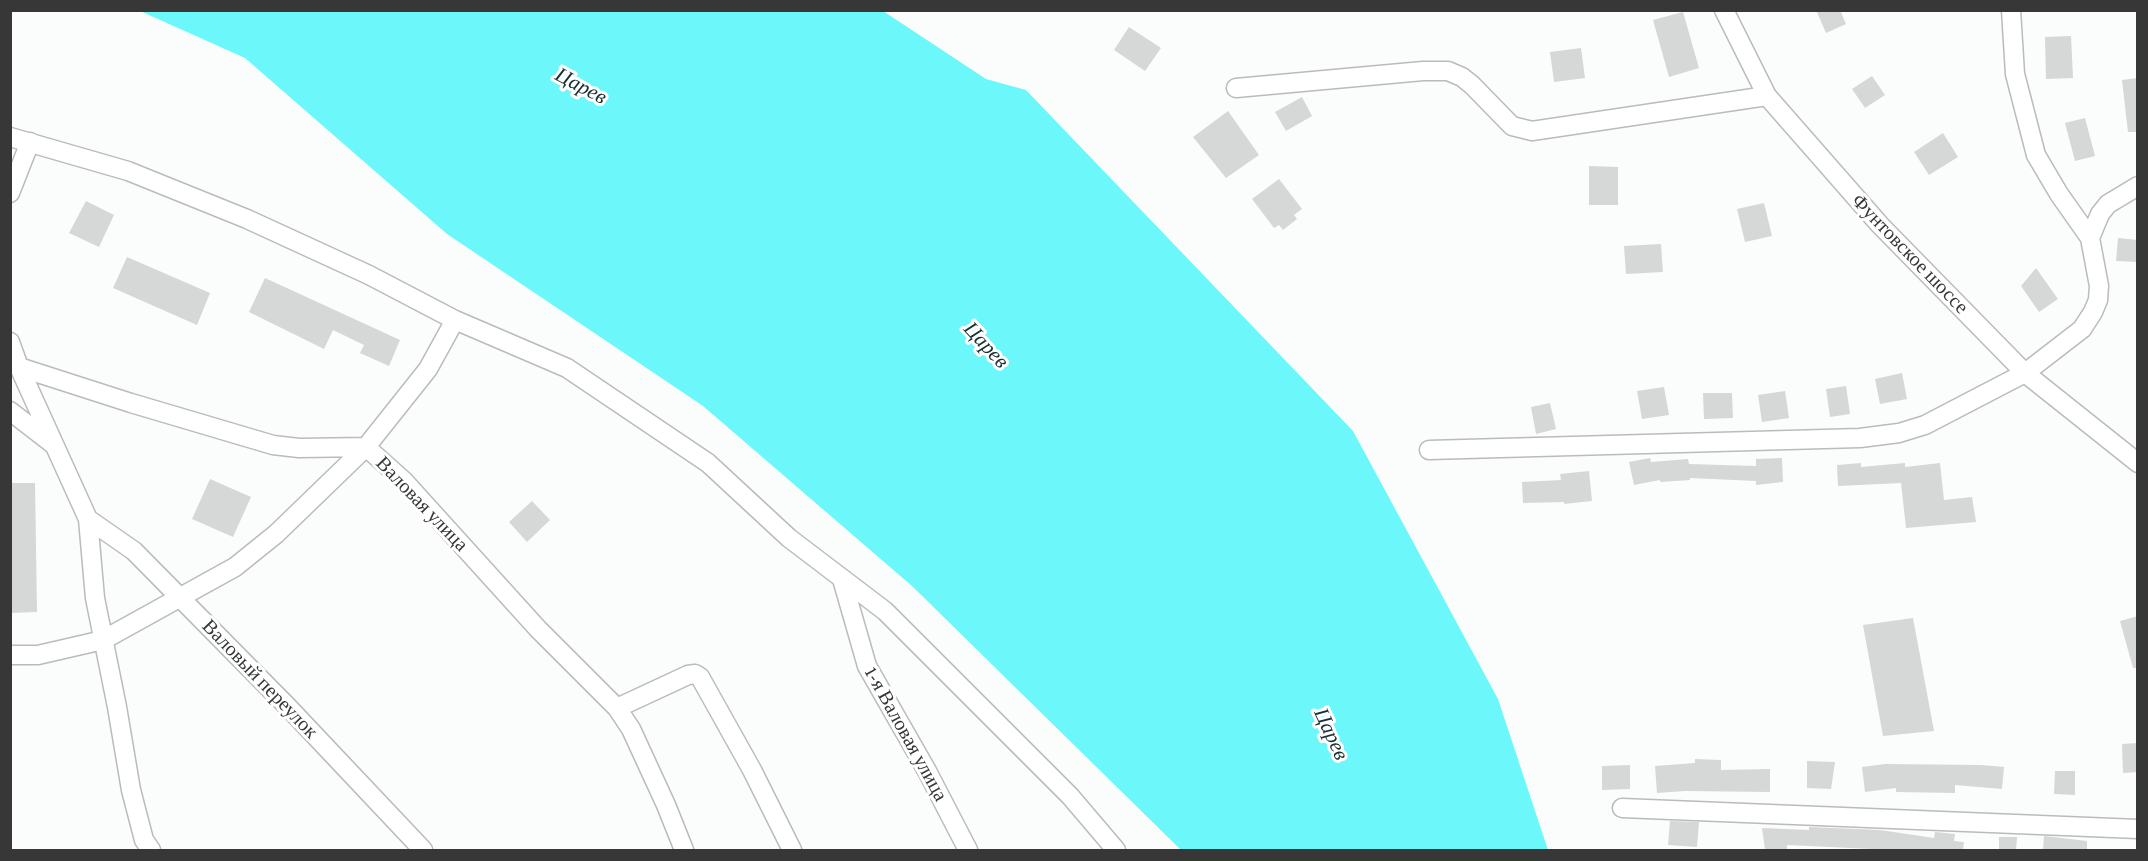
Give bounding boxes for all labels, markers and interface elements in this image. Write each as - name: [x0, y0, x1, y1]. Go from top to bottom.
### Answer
- water label: Царев: [551, 62, 611, 110]
- street label: Фунтовское шоссе: [1847, 189, 1973, 319]
- water label: Царев: [958, 316, 1014, 374]
- street label: Валовая улица: [371, 452, 473, 556]
- street label: Валовый переулок: [197, 614, 323, 744]
- street label: 1-я Валовая улица: [859, 663, 953, 805]
- water label: Царев: [1308, 704, 1354, 764]

